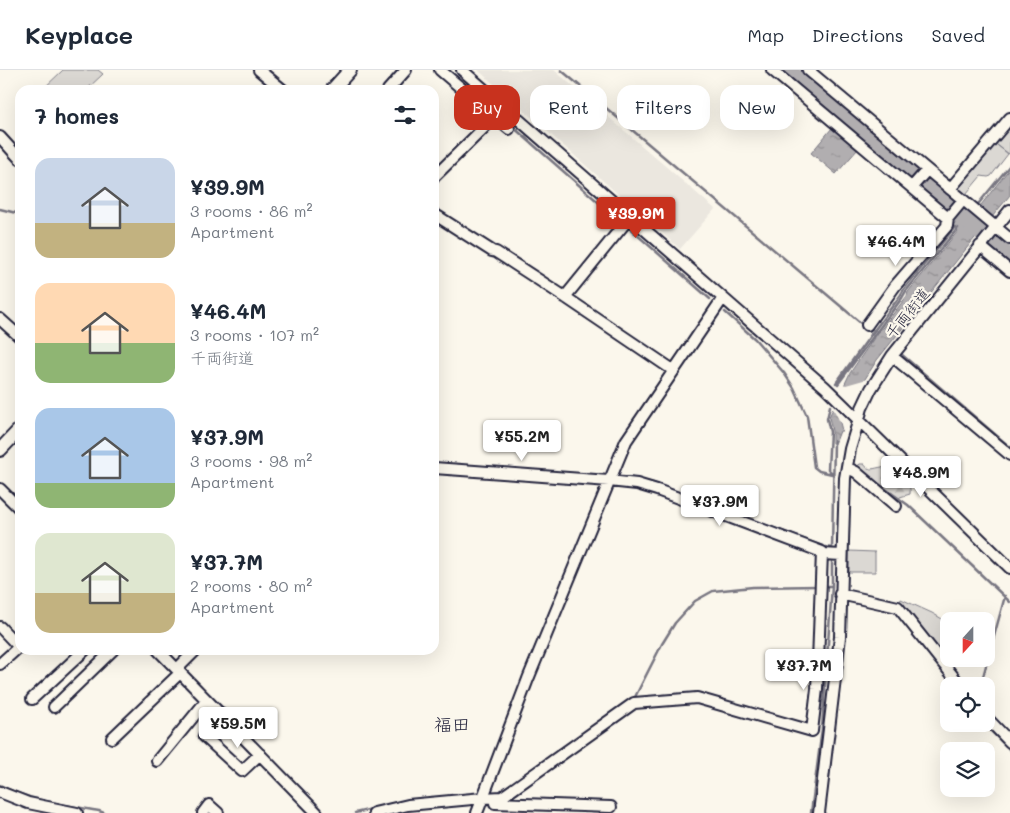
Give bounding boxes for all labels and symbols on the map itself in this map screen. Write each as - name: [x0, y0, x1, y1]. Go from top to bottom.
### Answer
- pin: ¥39.9M: [595, 196, 677, 239]
- pin: ¥46.4M: [855, 224, 937, 267]
- street label: 千両街道: [880, 283, 934, 343]
- pin: ¥55.2M: [481, 420, 563, 462]
- pin: ¥48.9M: [880, 456, 962, 498]
- pin: ¥37.9M: [679, 484, 761, 527]
- north arrow: [940, 612, 995, 668]
- pin: ¥37.7M: [763, 648, 845, 691]
- pin: ¥59.5M: [197, 706, 279, 749]
- district label: 福田: [434, 712, 470, 736]

